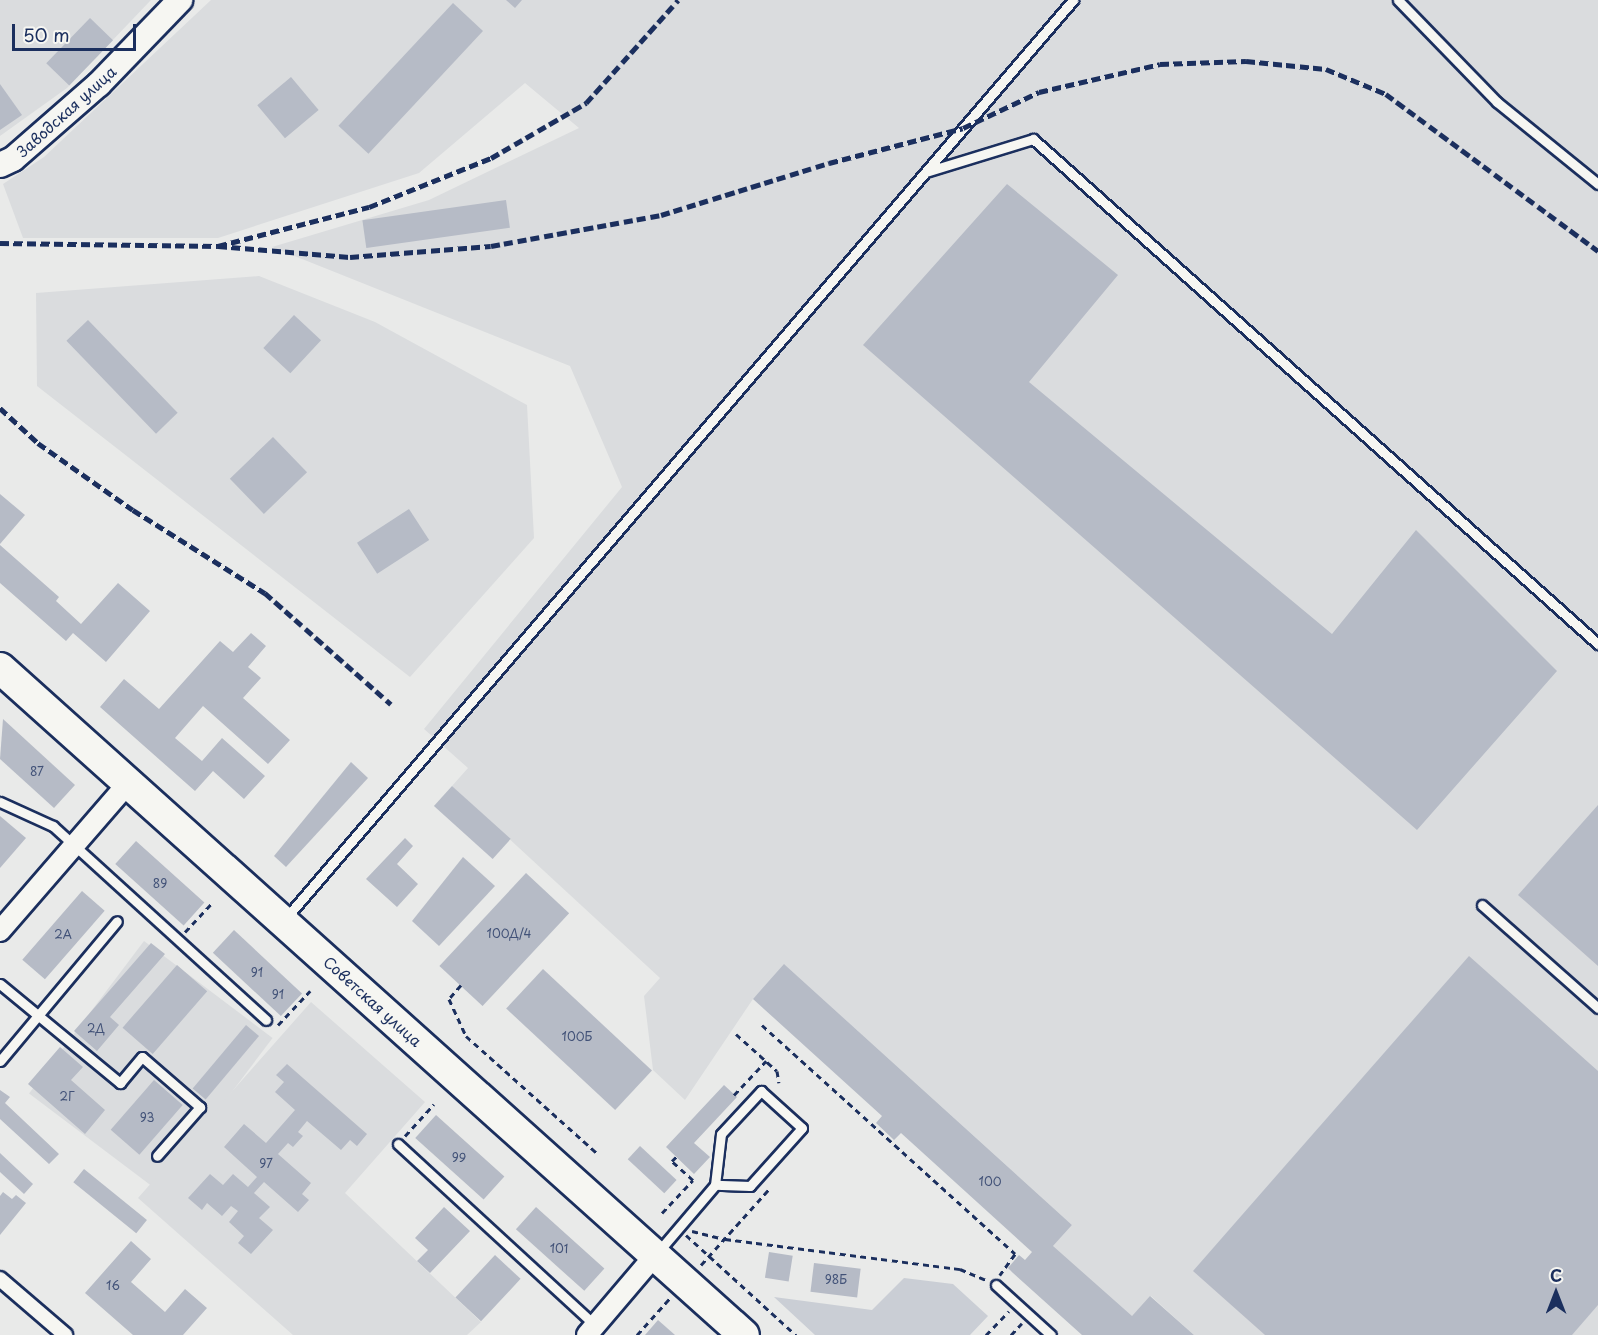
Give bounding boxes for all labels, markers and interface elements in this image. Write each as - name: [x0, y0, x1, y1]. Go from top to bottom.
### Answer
- scale bar: [15, 12, 140, 50]
- text: 50 m: [23, 21, 70, 48]
- street label: Заводская улица: [13, 62, 119, 160]
- house number: 87: [30, 765, 44, 779]
- house number: 89: [153, 877, 167, 891]
- house number: 100Д/4: [487, 927, 531, 941]
- house number: 2А: [54, 928, 72, 942]
- street label: Советская улица: [320, 952, 426, 1050]
- house number: 91: [251, 966, 263, 980]
- house number: 91: [272, 988, 284, 1002]
- house number: 2Д: [87, 1022, 105, 1036]
- house number: 100Б: [562, 1030, 592, 1044]
- house number: 2Г: [59, 1090, 75, 1104]
- house number: 93: [140, 1111, 154, 1125]
- house number: 99: [452, 1151, 466, 1165]
- house number: 97: [259, 1157, 273, 1171]
- house number: 100: [979, 1175, 1001, 1189]
- house number: 101: [550, 1242, 568, 1256]
- north arrow: [1526, 1263, 1586, 1323]
- text: С: [1550, 1263, 1562, 1287]
- house number: 98Б: [825, 1273, 847, 1287]
- house number: 16: [106, 1279, 120, 1293]

